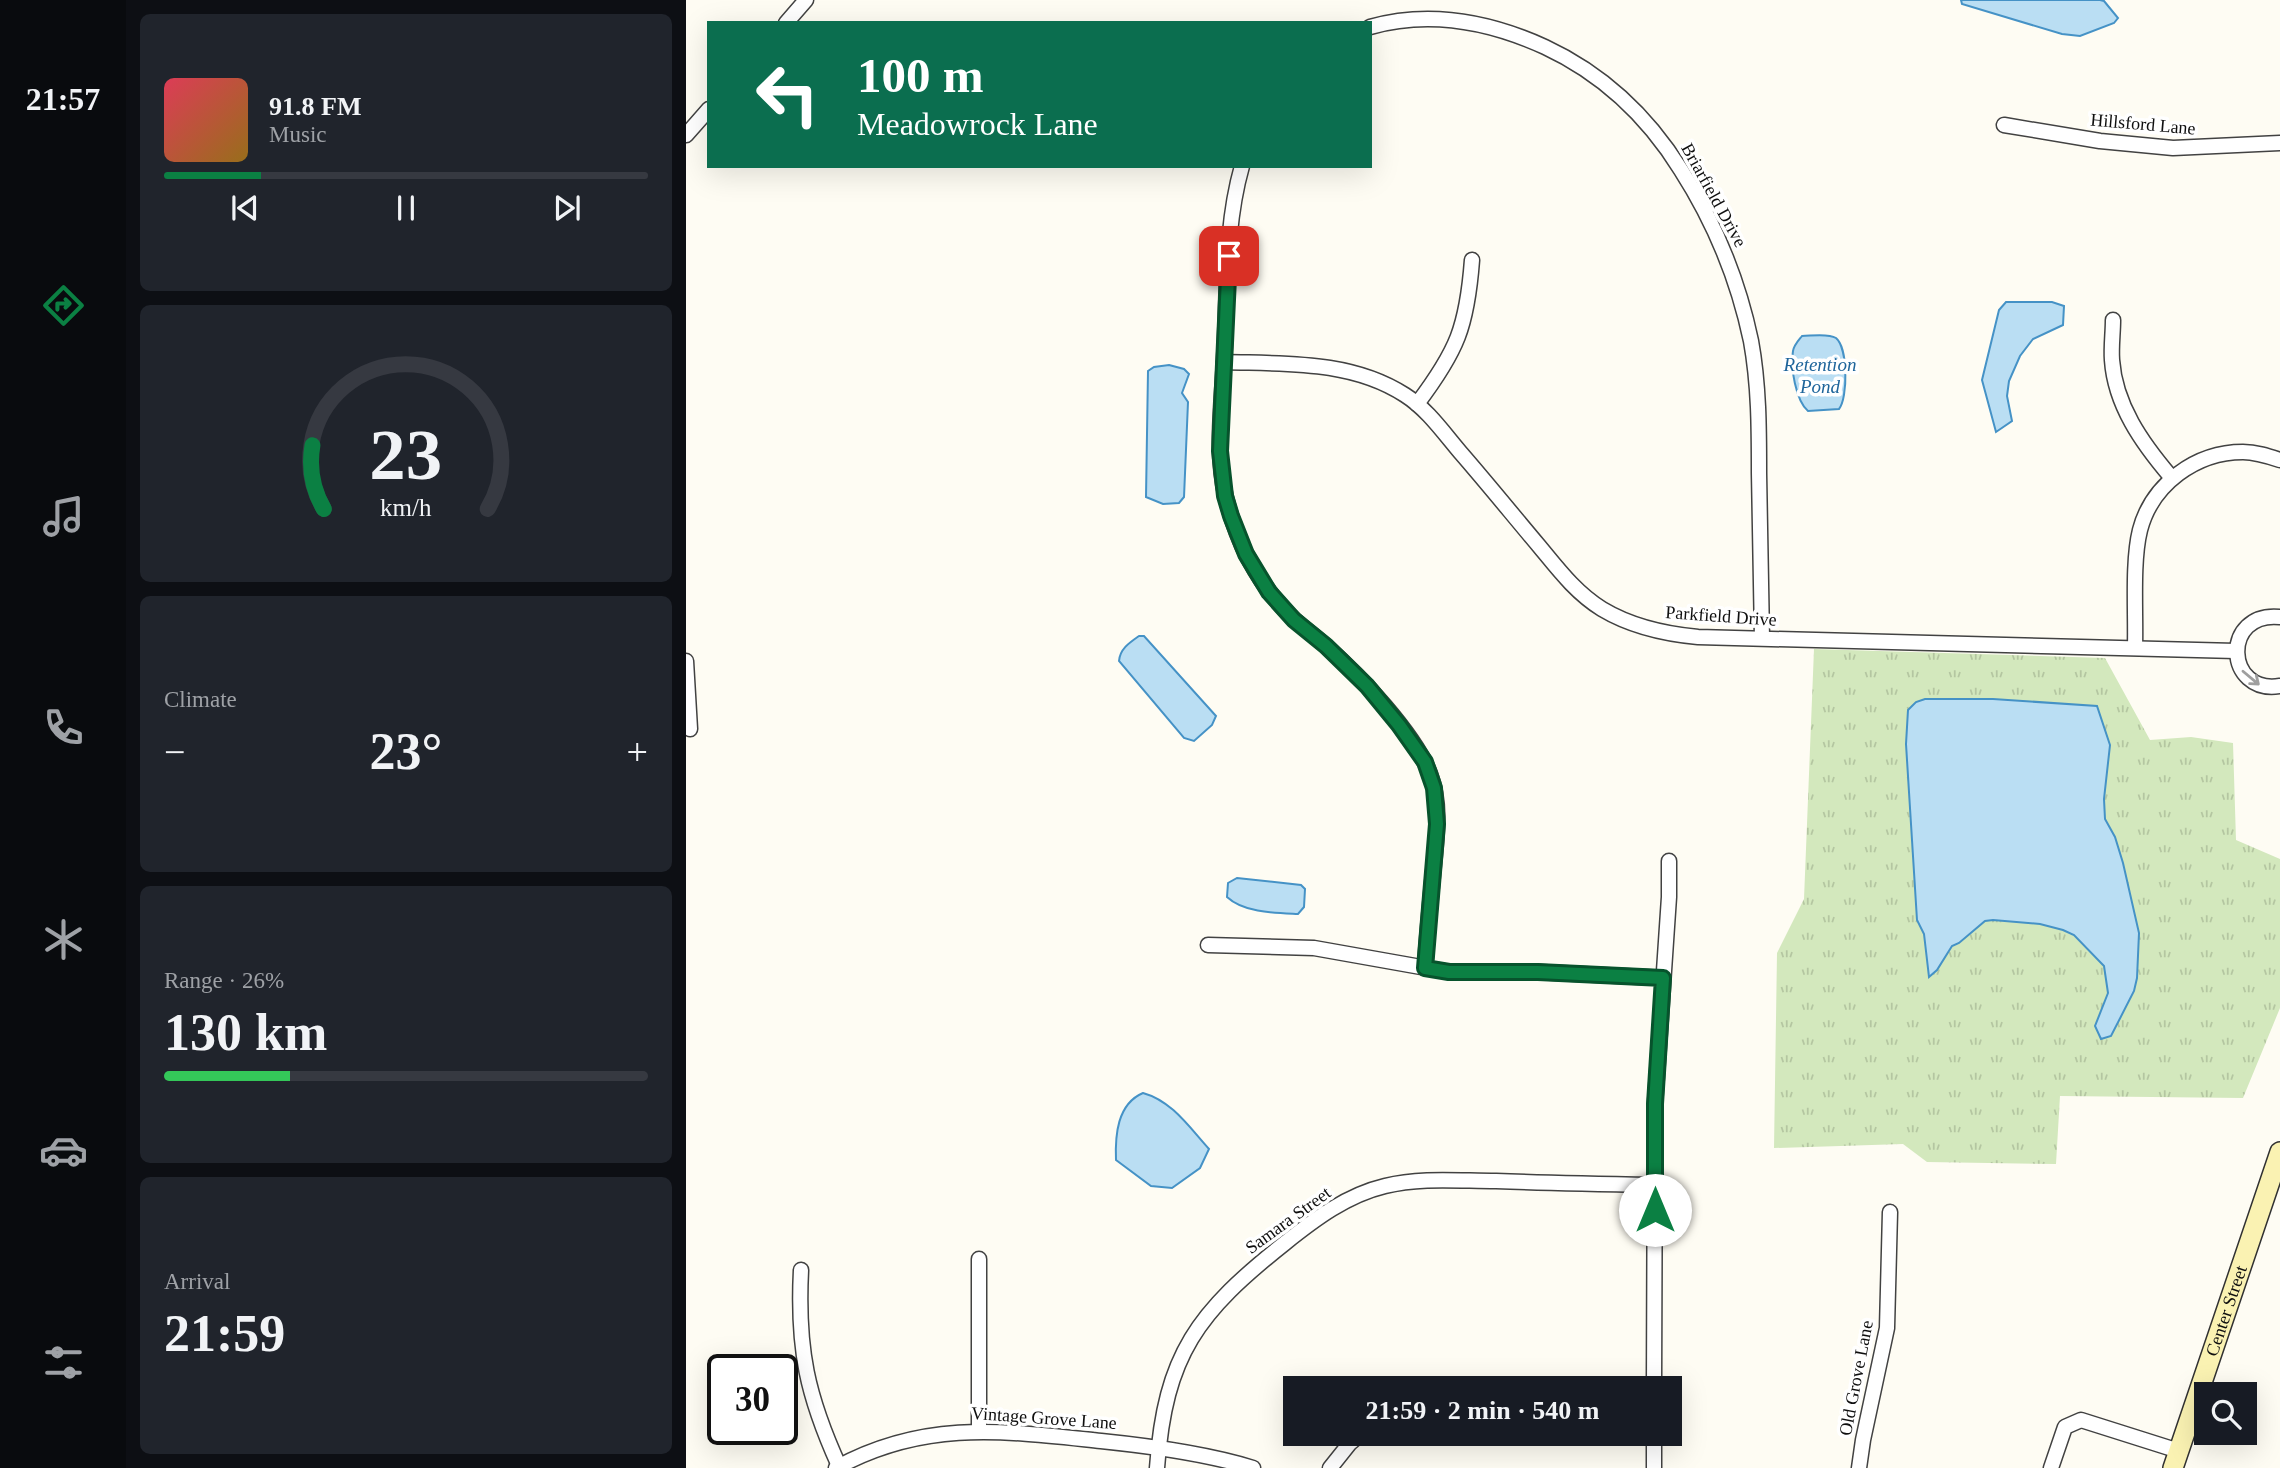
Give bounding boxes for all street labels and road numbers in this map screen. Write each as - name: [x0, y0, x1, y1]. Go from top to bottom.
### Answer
- street label: Hillsford Lane: [2090, 109, 2196, 139]
- street label: Briarfield Drive: [1677, 140, 1751, 250]
- street label: Parkfield Drive: [1665, 602, 1777, 630]
- street label: Samara Street: [1241, 1182, 1335, 1258]
- street label: Center Street: [2202, 1263, 2251, 1359]
- street label: Old Grove Lane: [1835, 1319, 1877, 1437]
- street label: Vintage Grove Lane: [971, 1403, 1117, 1433]

